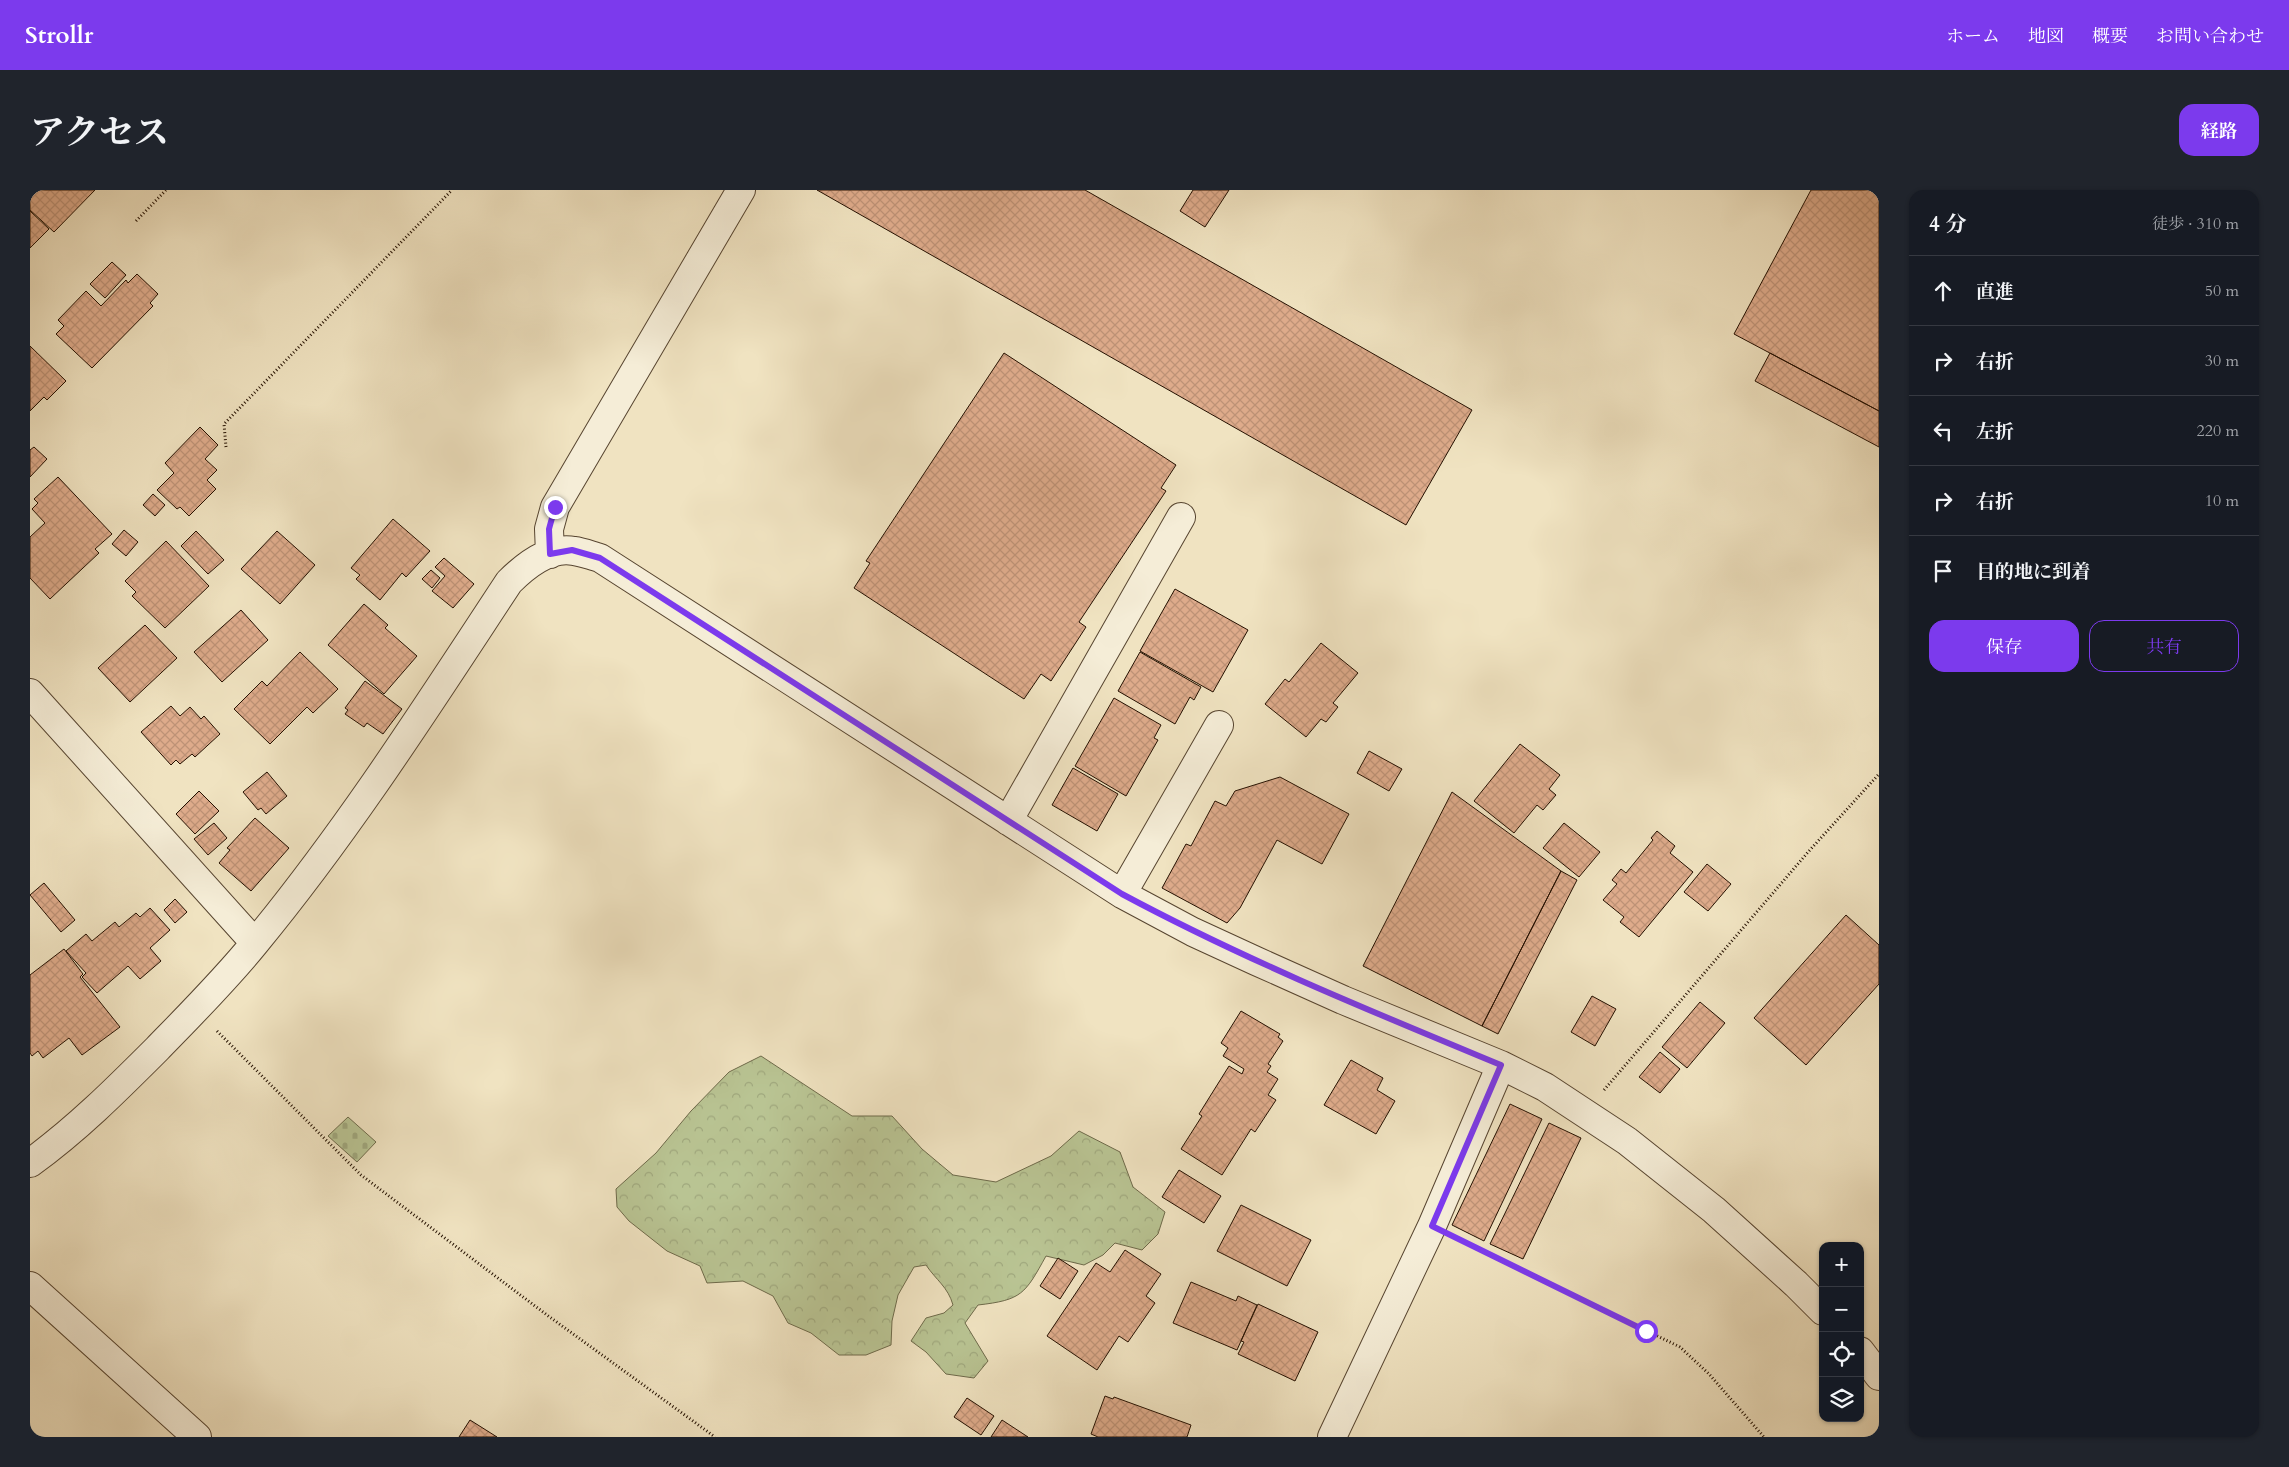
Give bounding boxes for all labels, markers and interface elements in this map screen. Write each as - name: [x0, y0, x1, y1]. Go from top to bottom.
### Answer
- text: Strollr: [25, 19, 93, 52]
- text: ホーム: [1946, 24, 2000, 49]
- text: 地図: [2028, 24, 2064, 49]
- text: 概要: [2092, 24, 2128, 49]
- text: お問い合わせ: [2156, 24, 2264, 49]
- button: 経路: [2179, 104, 2259, 156]
- text: アクセス: [30, 109, 169, 157]
- text: 4 分: [1929, 210, 1966, 239]
- text: 徒歩 · 310 m: [2152, 213, 2239, 235]
- icon: ahead: [1929, 277, 1957, 305]
- text: 直進: [1976, 279, 2014, 305]
- text: 50 m: [2205, 280, 2239, 302]
- icon: right: [1929, 347, 1957, 375]
- text: 右折: [1976, 349, 2014, 375]
- text: 30 m: [2205, 350, 2239, 372]
- icon: left: [1929, 417, 1957, 445]
- text: 左折: [1976, 419, 2014, 445]
- text: 220 m: [2197, 420, 2239, 442]
- icon: right: [1929, 487, 1957, 515]
- text: 右折: [1976, 489, 2014, 515]
- text: 10 m: [2205, 490, 2239, 512]
- route end: [544, 496, 567, 519]
- icon: arrive: [1929, 557, 1957, 585]
- text: 目的地に到着: [1976, 559, 2090, 585]
- button: 保存: [1929, 620, 2079, 672]
- button: 共有: [2089, 620, 2239, 672]
- map controls: [1819, 1242, 1864, 1422]
- button: +: [1819, 1242, 1864, 1287]
- button: −: [1819, 1287, 1864, 1332]
- route start: [1635, 1320, 1658, 1343]
- button: locate: [1819, 1332, 1864, 1377]
- button: layers: [1819, 1377, 1864, 1422]

